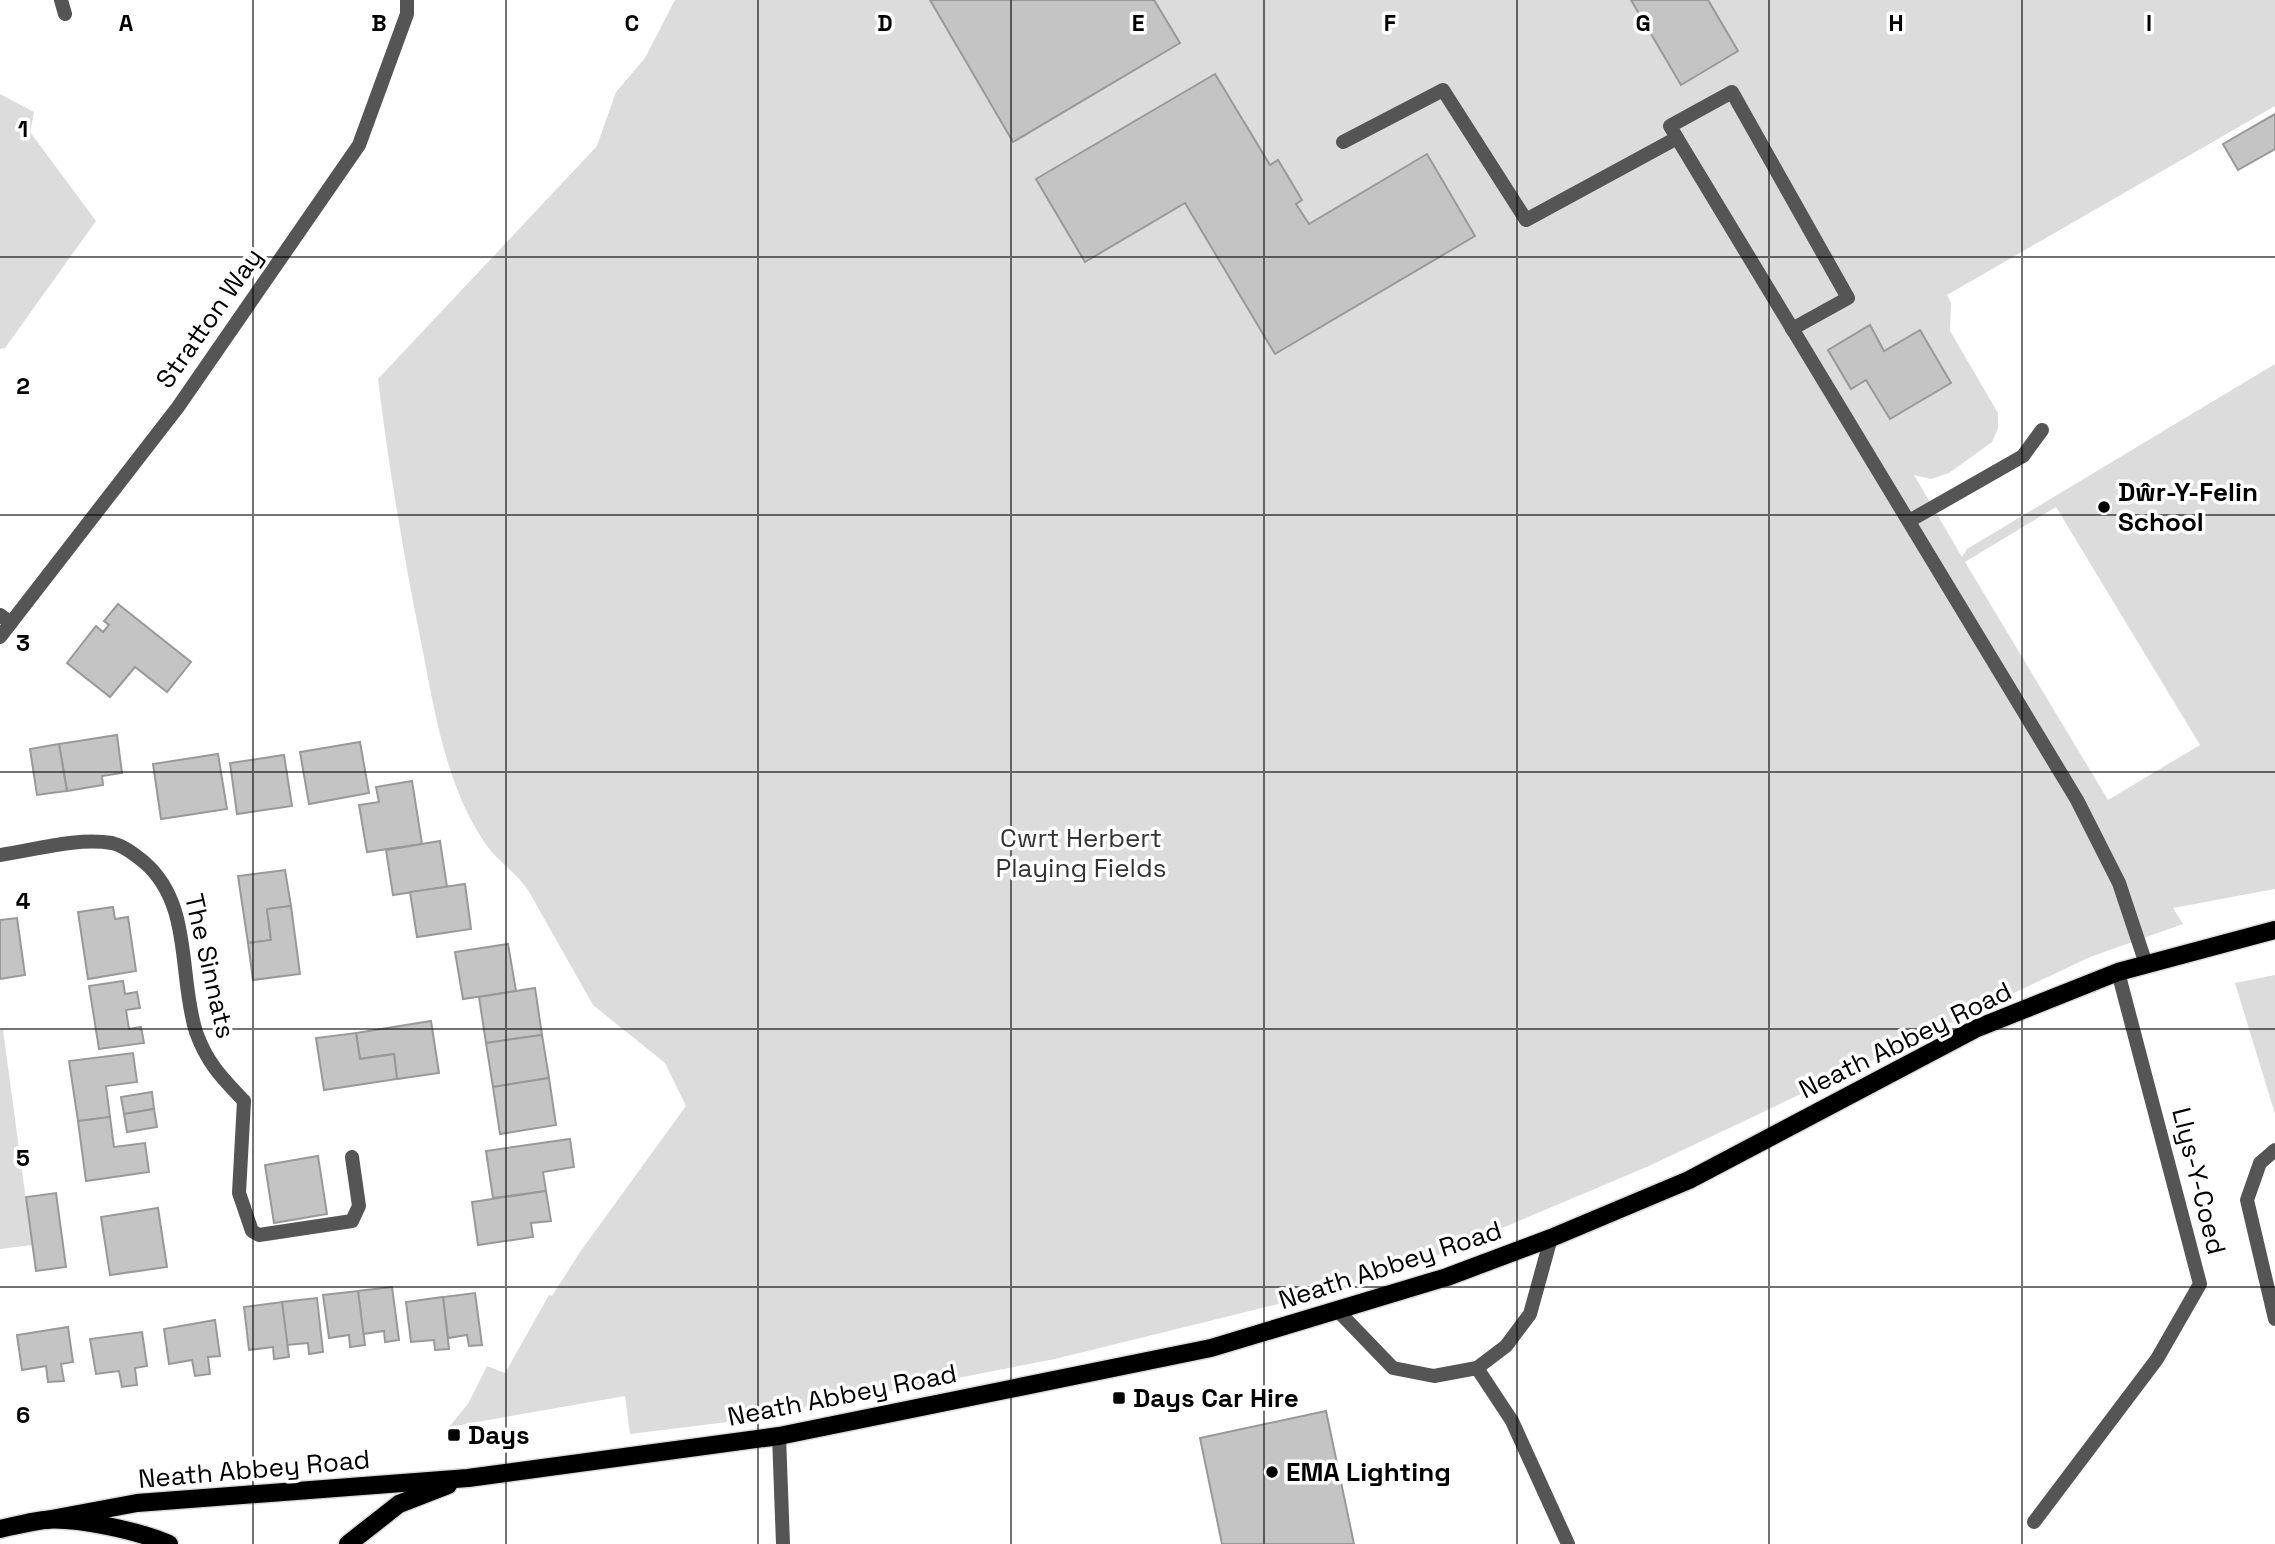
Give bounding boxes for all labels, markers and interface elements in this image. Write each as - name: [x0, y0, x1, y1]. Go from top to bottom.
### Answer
- text: A: [119, 8, 134, 38]
- text: B: [371, 8, 387, 38]
- text: C: [625, 8, 639, 38]
- text: D: [877, 8, 893, 38]
- text: E: [1132, 8, 1144, 38]
- text: F: [1384, 8, 1396, 38]
- text: G: [1635, 8, 1651, 38]
- text: H: [1888, 8, 1904, 38]
- text: I: [2146, 8, 2152, 38]
- text: 1: [18, 114, 28, 144]
- street label: Stratton Way: [148, 241, 270, 395]
- text: 2: [16, 371, 30, 401]
- place label: Dŵr-Y-Felin School: [2118, 475, 2258, 539]
- marker: Dŵr-Y-Felin School: [2096, 499, 2112, 515]
- text: 3: [16, 628, 30, 658]
- park label: Cwrt Herbert Playing Fields: [996, 821, 1166, 885]
- text: 4: [16, 886, 31, 916]
- street label: The Sinnats: [177, 890, 243, 1042]
- street label: Neath Abbey Road: [1793, 974, 2017, 1106]
- street label: Llys-Y-Coed: [2164, 1104, 2234, 1258]
- text: 5: [16, 1143, 30, 1173]
- street label: Neath Abbey Road: [1274, 1213, 1506, 1317]
- street label: Neath Abbey Road: [725, 1356, 959, 1434]
- place label: Days Car Hire: [1133, 1381, 1299, 1415]
- marker: Days Car Hire: [1111, 1390, 1127, 1406]
- text: 6: [16, 1400, 30, 1430]
- place label: Days: [468, 1418, 530, 1452]
- marker: Days: [446, 1427, 462, 1443]
- street label: Neath Abbey Road: [137, 1442, 371, 1496]
- place label: EMA Lighting: [1286, 1455, 1451, 1489]
- marker: EMA Lighting: [1264, 1464, 1280, 1480]

